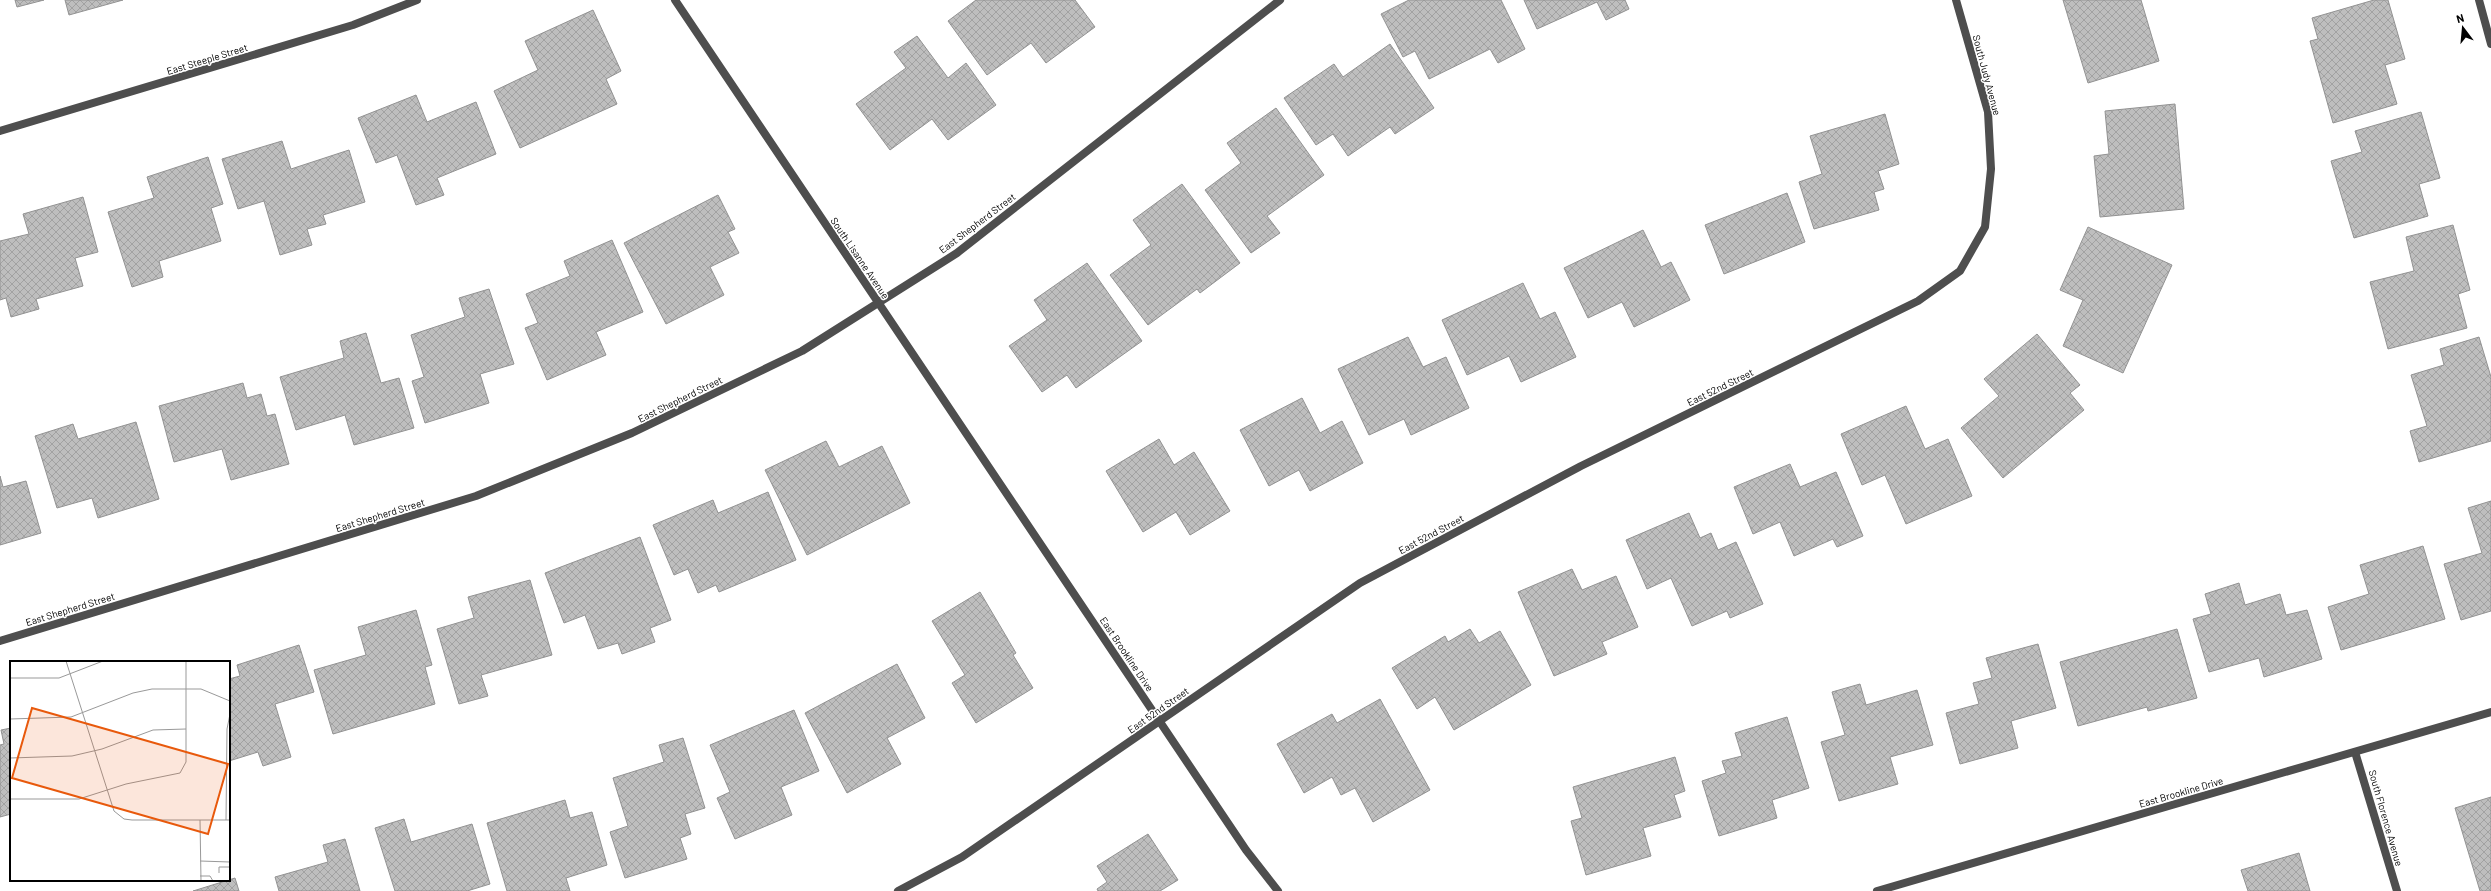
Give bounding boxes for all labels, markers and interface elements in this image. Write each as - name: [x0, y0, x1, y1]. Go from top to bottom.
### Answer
- north arrow: [2443, 8, 2483, 48]
- text: N: [2455, 11, 2465, 25]
- street label: South Judy Avenue: [1971, 34, 2003, 116]
- street label: East Steeple Street: [165, 41, 249, 77]
- street label: East Shepherd Street: [936, 190, 1018, 256]
- street label: South Lisanne Avenue: [828, 215, 892, 301]
- street label: East 52nd Street: [1685, 366, 1755, 408]
- street label: East Shepherd Street: [636, 373, 725, 425]
- street label: East Shepherd Street: [334, 496, 426, 534]
- street label: East 52nd Street: [1396, 512, 1466, 556]
- street label: East Shepherd Street: [24, 590, 116, 628]
- street label: East Brookline Drive: [1098, 615, 1156, 693]
- inset map: [10, 661, 230, 881]
- street label: East 52nd Street: [1125, 684, 1191, 736]
- street label: South Florence Avenue: [2367, 768, 2405, 868]
- street label: East Brookline Drive: [2137, 774, 2225, 810]

